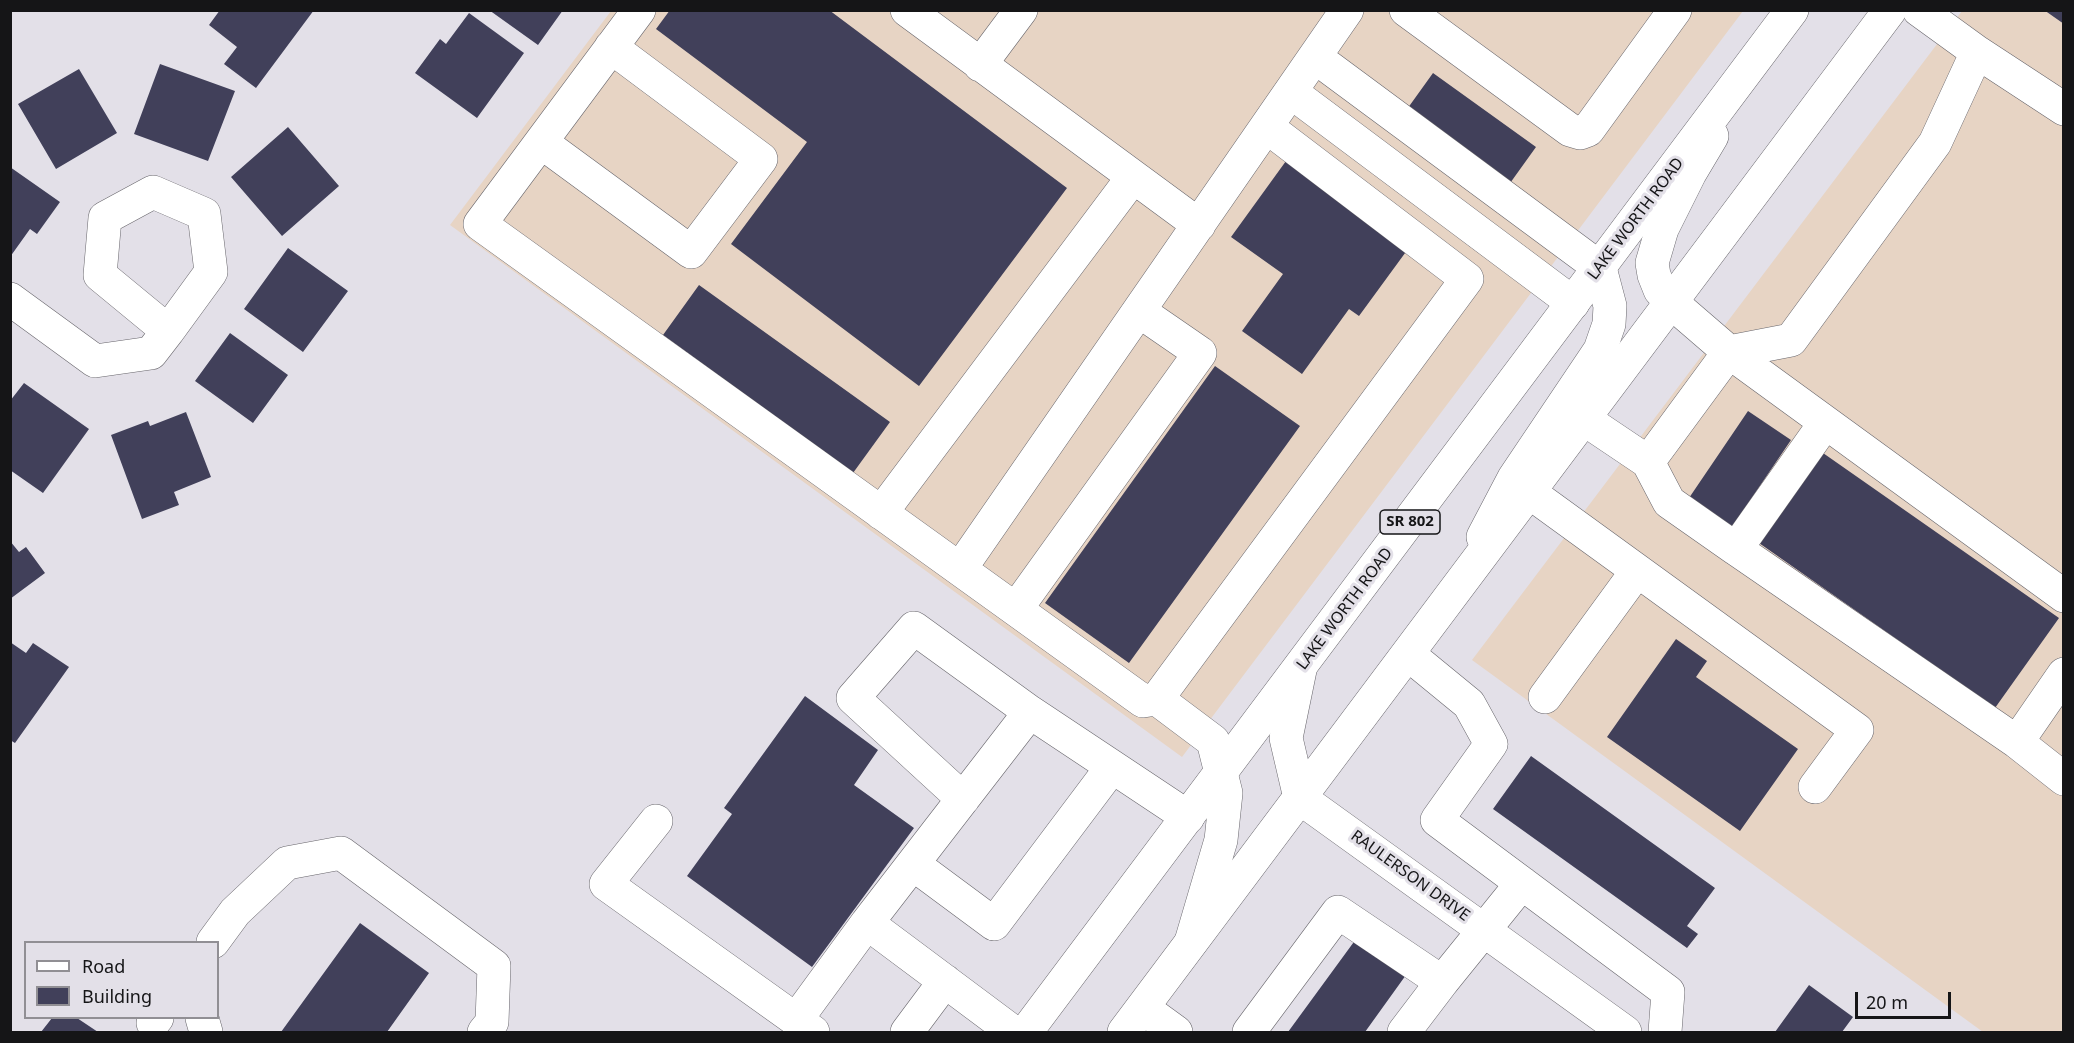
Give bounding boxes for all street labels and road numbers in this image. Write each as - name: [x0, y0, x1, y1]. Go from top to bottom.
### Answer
- street label: LAKE WORTH ROAD: [1584, 154, 1688, 284]
- road number: SR 802: [1380, 510, 1440, 534]
- street label: LAKE WORTH ROAD: [1293, 544, 1397, 674]
- street label: RAULERSON DRIVE: [1347, 826, 1473, 926]

